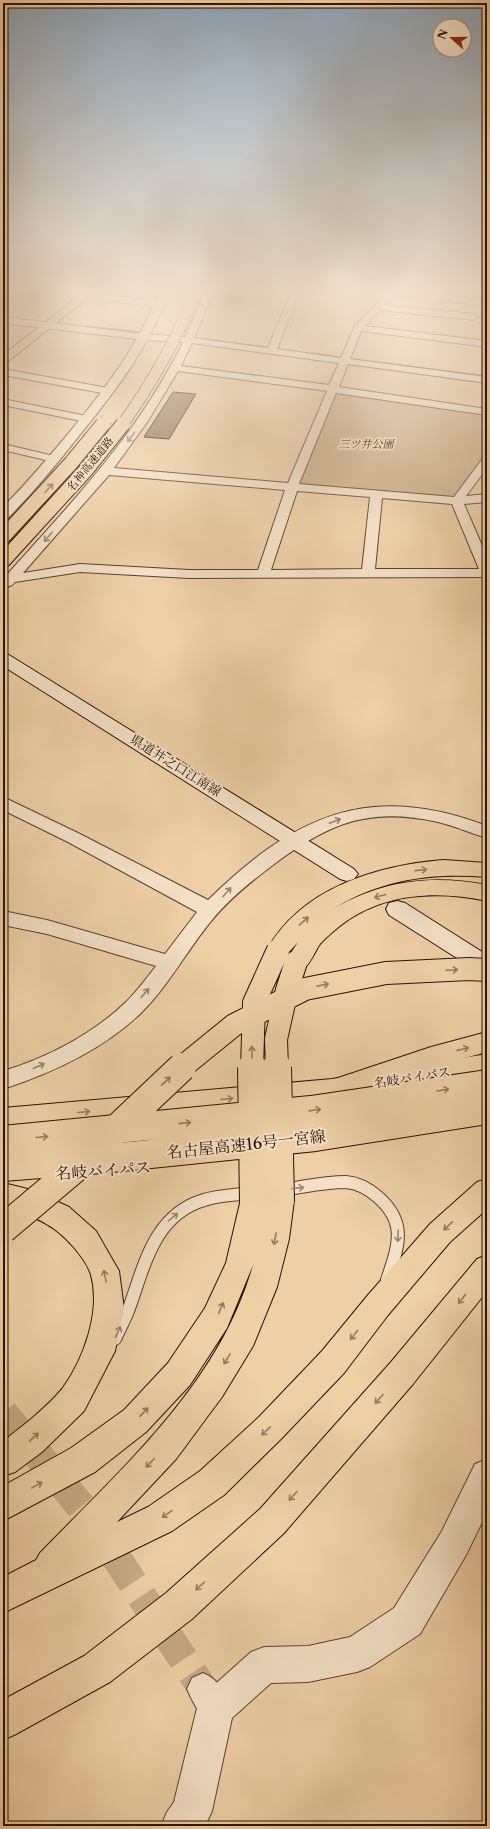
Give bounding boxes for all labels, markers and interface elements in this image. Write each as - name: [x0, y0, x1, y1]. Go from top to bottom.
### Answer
- north arrow: [432, 18, 472, 58]
- text: N: [434, 27, 451, 41]
- one-way arrow: [127, 432, 135, 443]
- street label: 名神高速道路: [64, 434, 116, 494]
- park label: 三ツ井公園: [339, 437, 395, 451]
- one-way arrow: [44, 483, 54, 493]
- one-way arrow: [43, 532, 52, 542]
- street label: 県道井之口江南線: [128, 731, 224, 799]
- one-way arrow: [329, 817, 341, 825]
- one-way arrow: [414, 867, 427, 874]
- one-way arrow: [222, 887, 232, 897]
- one-way arrow: [374, 893, 387, 900]
- one-way arrow: [299, 916, 309, 925]
- one-way arrow: [445, 966, 458, 973]
- one-way arrow: [317, 981, 330, 989]
- one-way arrow: [141, 987, 150, 998]
- one-way arrow: [456, 1045, 469, 1052]
- one-way arrow: [248, 1046, 256, 1059]
- one-way arrow: [33, 1062, 45, 1069]
- street label: 名岐バイパス: [372, 1063, 452, 1091]
- one-way arrow: [161, 1076, 172, 1085]
- one-way arrow: [436, 1086, 449, 1094]
- one-way arrow: [220, 1096, 233, 1103]
- one-way arrow: [308, 1106, 321, 1114]
- one-way arrow: [77, 1108, 90, 1115]
- one-way arrow: [178, 1119, 191, 1127]
- street label: 名古屋高速16号一宮線: [165, 1126, 327, 1162]
- one-way arrow: [35, 1133, 48, 1140]
- street label: 名岐バイパス: [55, 1157, 151, 1183]
- one-way arrow: [291, 1184, 304, 1192]
- one-way arrow: [168, 1212, 179, 1221]
- one-way arrow: [443, 1221, 453, 1231]
- one-way arrow: [394, 1229, 402, 1242]
- one-way arrow: [270, 1232, 278, 1245]
- one-way arrow: [100, 1270, 108, 1283]
- one-way arrow: [458, 1293, 467, 1304]
- one-way arrow: [217, 1303, 225, 1315]
- one-way arrow: [115, 1327, 122, 1339]
- one-way arrow: [349, 1330, 358, 1341]
- one-way arrow: [223, 1353, 231, 1365]
- one-way arrow: [375, 1393, 384, 1404]
- one-way arrow: [139, 1407, 148, 1417]
- one-way arrow: [261, 1427, 271, 1436]
- one-way arrow: [29, 1433, 39, 1442]
- one-way arrow: [145, 1458, 155, 1468]
- one-way arrow: [31, 1481, 43, 1489]
- one-way arrow: [289, 1491, 298, 1502]
- one-way arrow: [162, 1510, 173, 1518]
- one-way arrow: [195, 1582, 205, 1591]

